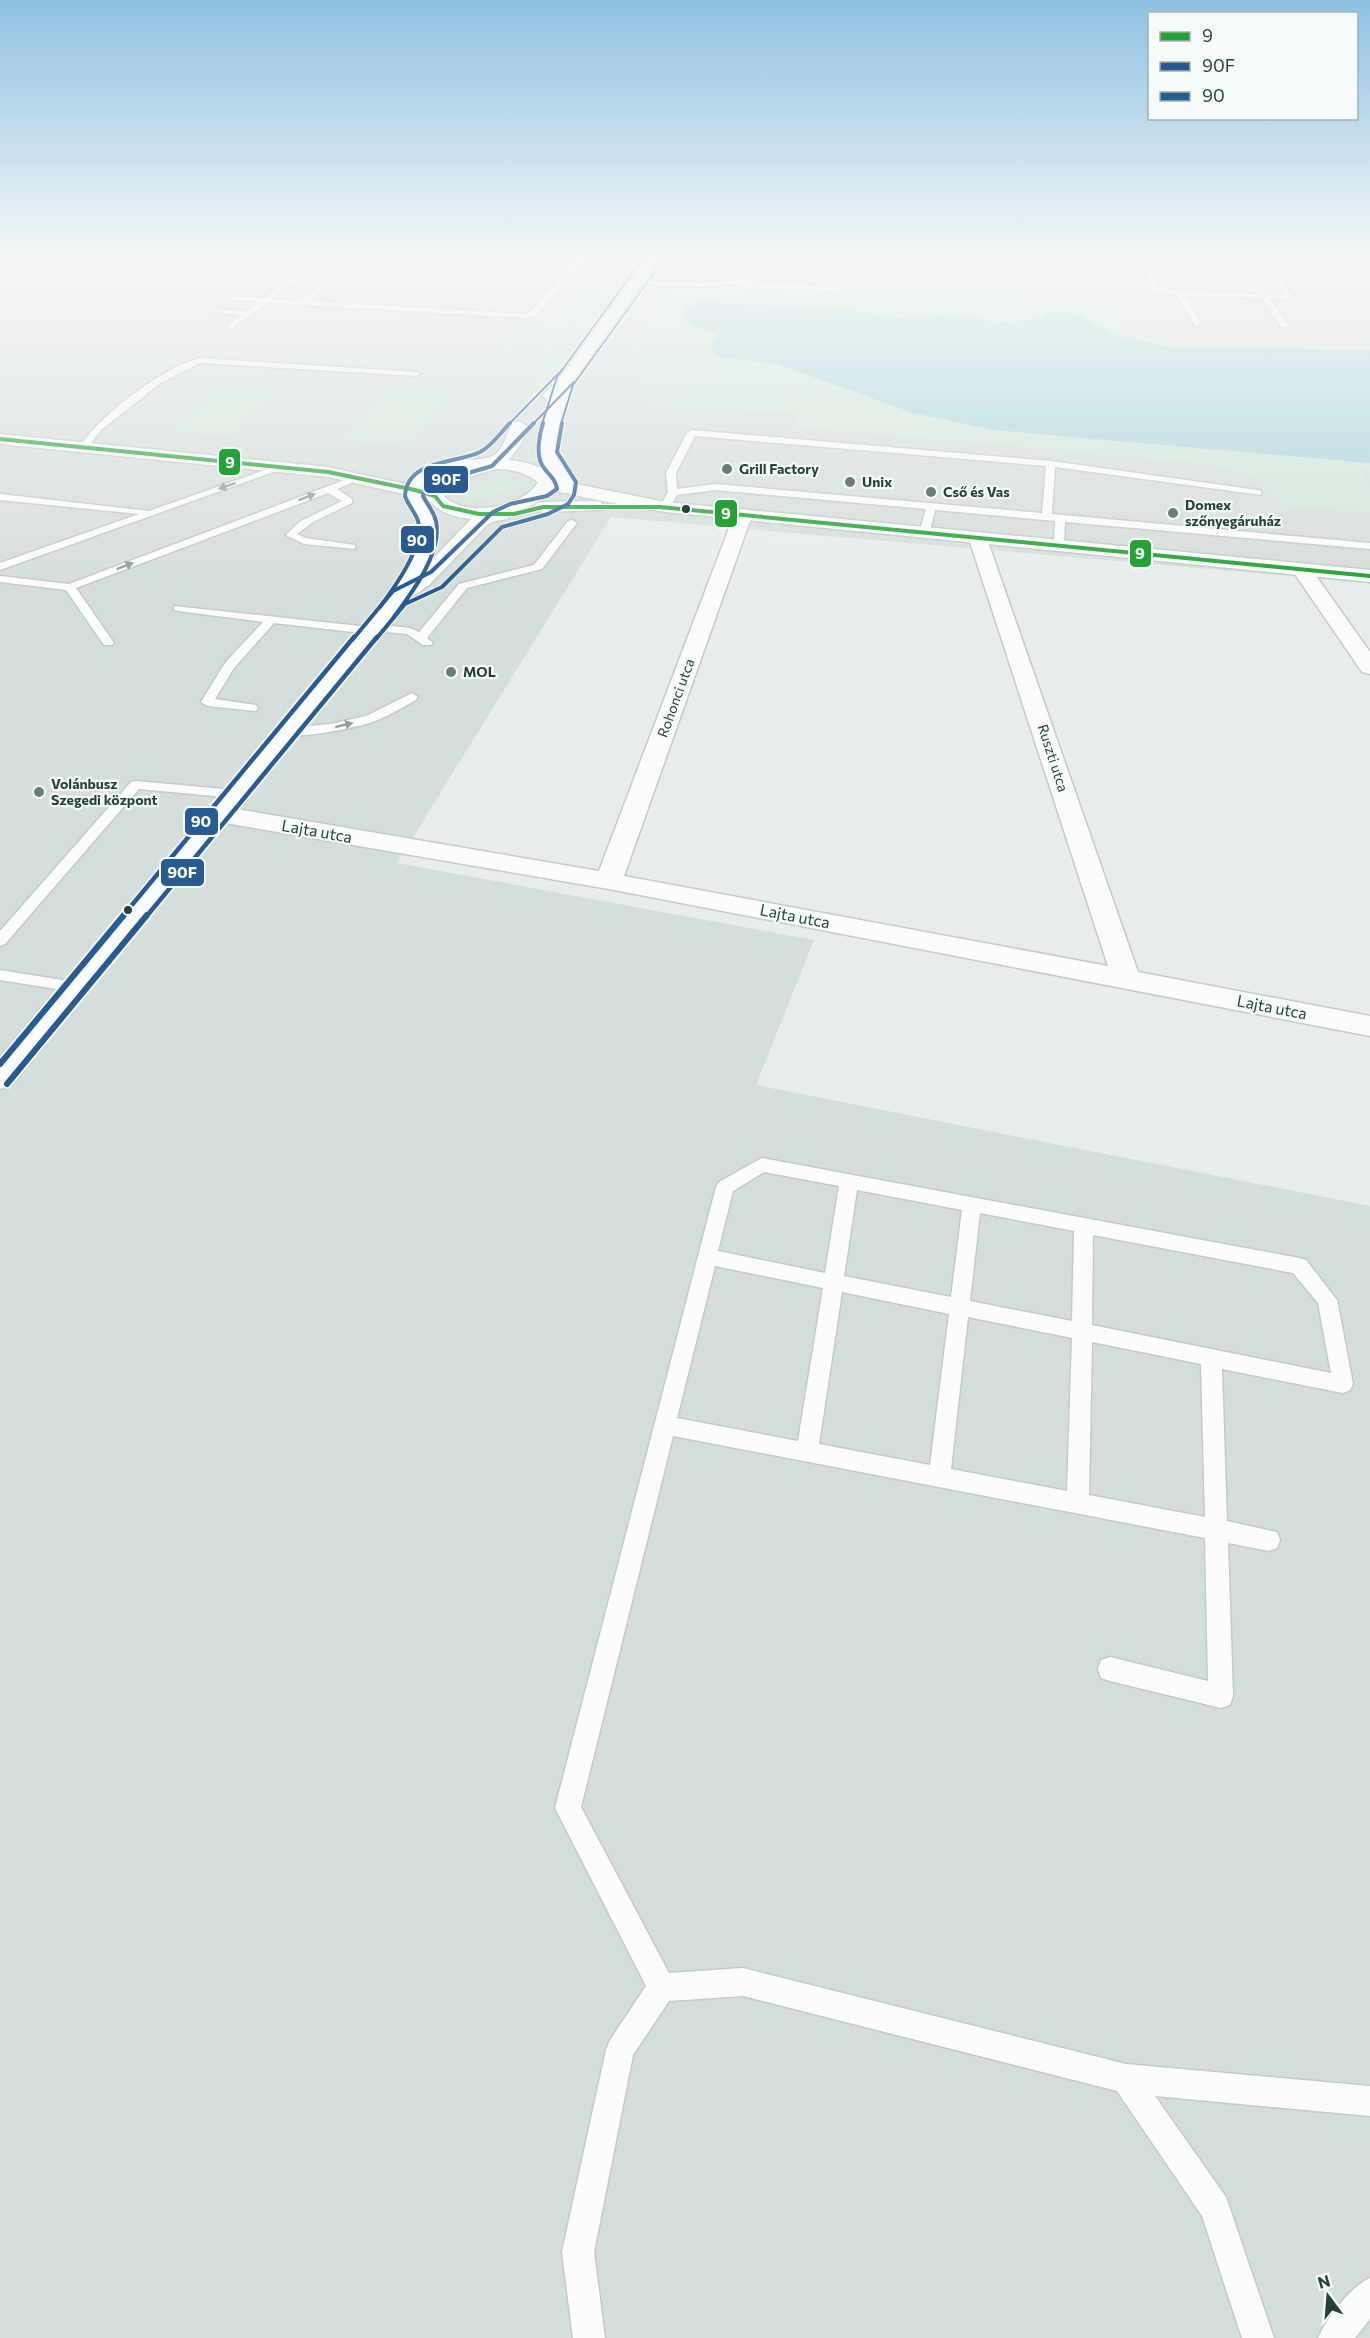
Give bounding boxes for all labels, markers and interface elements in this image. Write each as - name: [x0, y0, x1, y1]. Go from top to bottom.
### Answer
- legend: [1148, 12, 1358, 120]
- text: 9: [1202, 24, 1213, 46]
- text: 90F: [1202, 54, 1235, 76]
- text: 90: [1202, 84, 1225, 106]
- line badge: 9: [218, 448, 241, 476]
- text: 9: [225, 452, 235, 471]
- place label: Grill Factory: [739, 460, 819, 477]
- marker: Grill Factory: [720, 462, 734, 476]
- line badge: 90F: [423, 465, 469, 494]
- text: 90F: [431, 469, 461, 488]
- place label: Unix: [862, 473, 892, 490]
- marker: Unix: [843, 475, 857, 489]
- one-way arrow: [218, 482, 236, 492]
- place label: Cső és Vas: [943, 483, 1010, 500]
- marker: Cső és Vas: [924, 485, 938, 499]
- one-way arrow: [298, 492, 316, 502]
- place label: Domex szőnyegáruház: [1185, 496, 1281, 529]
- line badge: 9: [714, 499, 738, 528]
- unlabelled marker: [680, 503, 692, 515]
- text: 9: [721, 503, 731, 522]
- marker: Domex szőnyegáruház: [1166, 506, 1180, 520]
- line badge: 90: [400, 525, 435, 554]
- text: 90: [407, 530, 427, 549]
- line badge: 9: [1129, 539, 1152, 568]
- text: 9: [1135, 543, 1145, 562]
- one-way arrow: [116, 561, 134, 570]
- street label: Rohonci utca: [653, 656, 698, 740]
- place label: MOL: [463, 663, 496, 680]
- marker: MOL: [444, 665, 458, 679]
- one-way arrow: [335, 720, 354, 729]
- street label: Ruszti utca: [1035, 722, 1072, 794]
- place label: Volánbusz Szegedi központ: [51, 775, 158, 808]
- marker: Volánbusz Szegedi központ: [32, 785, 46, 799]
- line badge: 90: [184, 807, 219, 836]
- text: 90: [191, 811, 211, 830]
- street label: Lajta utca: [280, 815, 354, 846]
- line badge: 90F: [160, 858, 205, 887]
- text: 90F: [167, 862, 197, 881]
- street label: Lajta utca: [758, 899, 832, 932]
- unlabelled marker: [122, 904, 134, 916]
- street label: Lajta utca: [1235, 990, 1309, 1023]
- north arrow: [1298, 2266, 1358, 2326]
- text: N: [1315, 2270, 1332, 2292]

